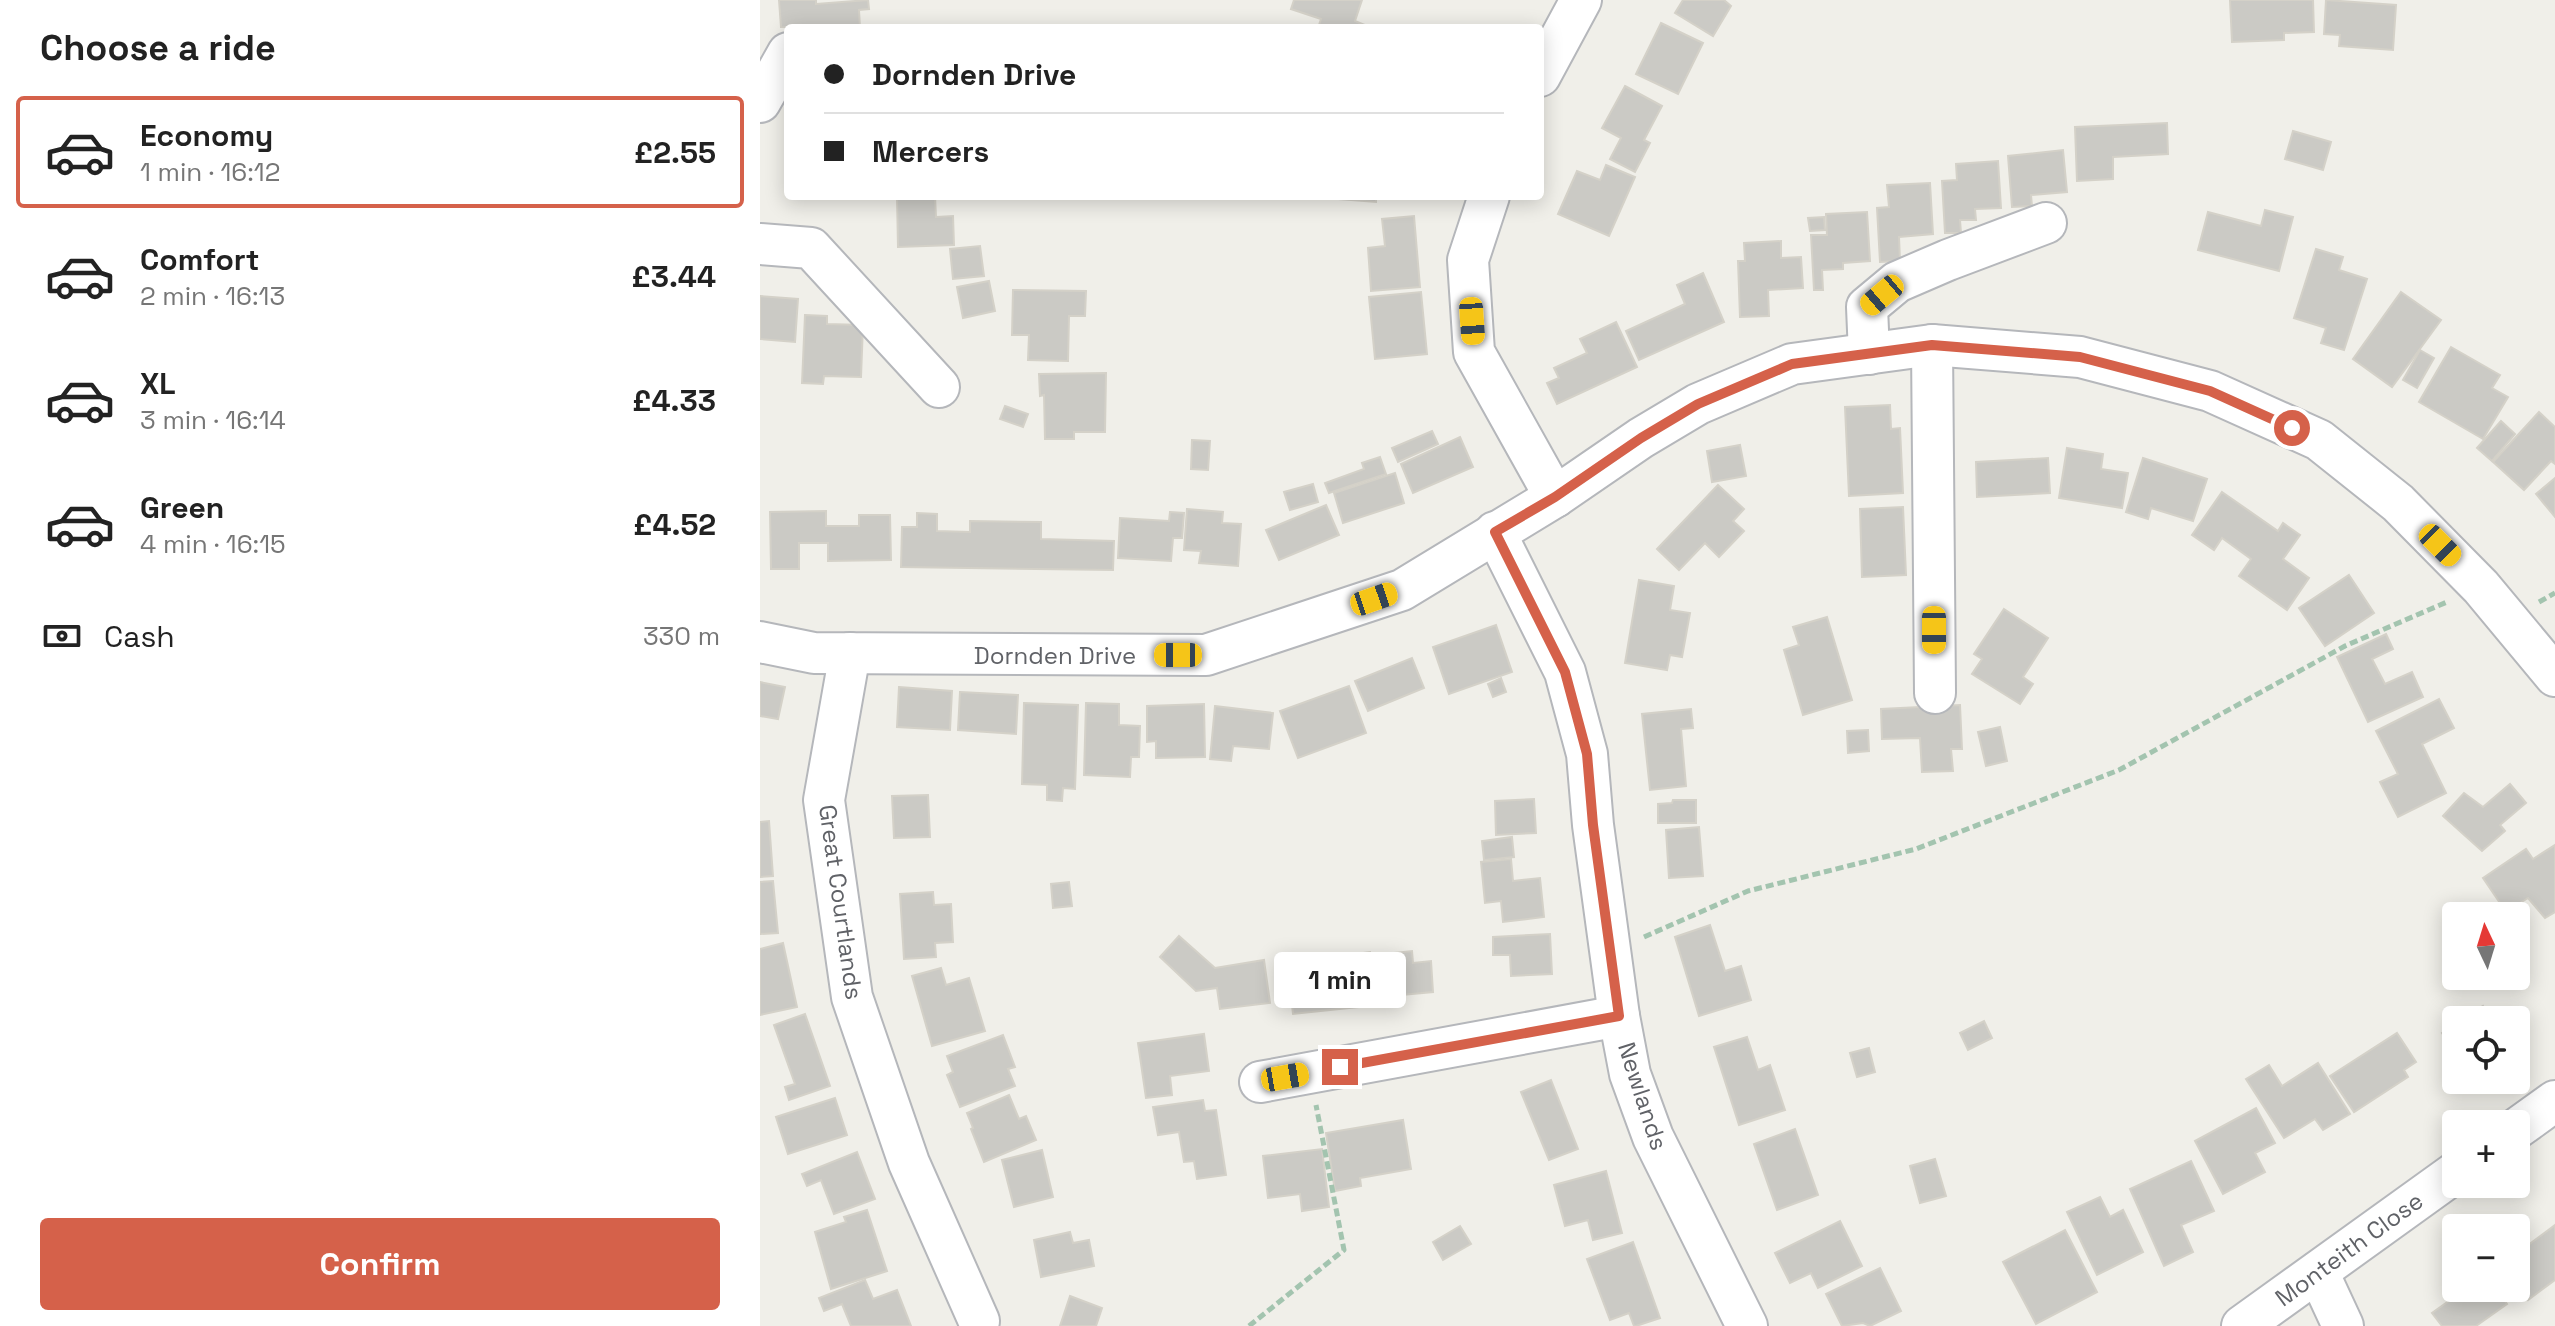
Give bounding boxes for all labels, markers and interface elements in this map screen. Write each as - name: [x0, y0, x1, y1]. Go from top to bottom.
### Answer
- text: Choose a ride: [40, 25, 276, 71]
- text: Dornden Drive: [872, 55, 1076, 94]
- icon: car: [44, 116, 116, 188]
- text: Economy: [140, 116, 273, 155]
- text: Mercers: [872, 132, 989, 171]
- text: £2.55: [634, 133, 716, 172]
- text: 1 min · 16:12: [140, 155, 280, 189]
- icon: car: [44, 240, 116, 312]
- text: Comfort: [140, 240, 259, 279]
- text: £3.44: [632, 257, 716, 296]
- car: [1856, 270, 1908, 320]
- text: 2 min · 16:13: [140, 279, 285, 313]
- car: [1458, 296, 1486, 346]
- icon: car: [44, 364, 116, 436]
- text: XL: [140, 364, 176, 403]
- text: £4.33: [632, 381, 716, 420]
- text: 3 min · 16:14: [140, 403, 286, 437]
- route start: [2274, 410, 2310, 446]
- icon: car: [44, 488, 116, 560]
- text: Green: [140, 488, 224, 527]
- text: £4.52: [633, 505, 716, 544]
- car: [2415, 520, 2465, 570]
- text: 4 min · 16:15: [140, 527, 286, 561]
- car: [1347, 580, 1401, 618]
- car: [1922, 606, 1946, 654]
- icon: cash: [40, 614, 84, 658]
- text: Cash: [104, 617, 175, 656]
- text: 330 m: [643, 619, 720, 653]
- street label: Dornden Drive: [974, 640, 1136, 671]
- car: [1154, 643, 1202, 667]
- street label: Great Courtlands: [812, 803, 870, 1001]
- north arrow: [2442, 902, 2530, 990]
- map controls: [2442, 902, 2530, 1302]
- callout: 1 min: [1274, 951, 1406, 1007]
- text: 1 min: [1308, 963, 1372, 997]
- button: locate: [2442, 1006, 2530, 1094]
- street label: Newlands: [1611, 1038, 1675, 1154]
- route end: [1322, 1049, 1358, 1085]
- car: [1259, 1061, 1311, 1093]
- button: +: [2442, 1110, 2530, 1198]
- street label: Monteith Close: [2269, 1185, 2429, 1313]
- button: −: [2442, 1214, 2530, 1302]
- button: Confirm: [40, 1218, 720, 1310]

